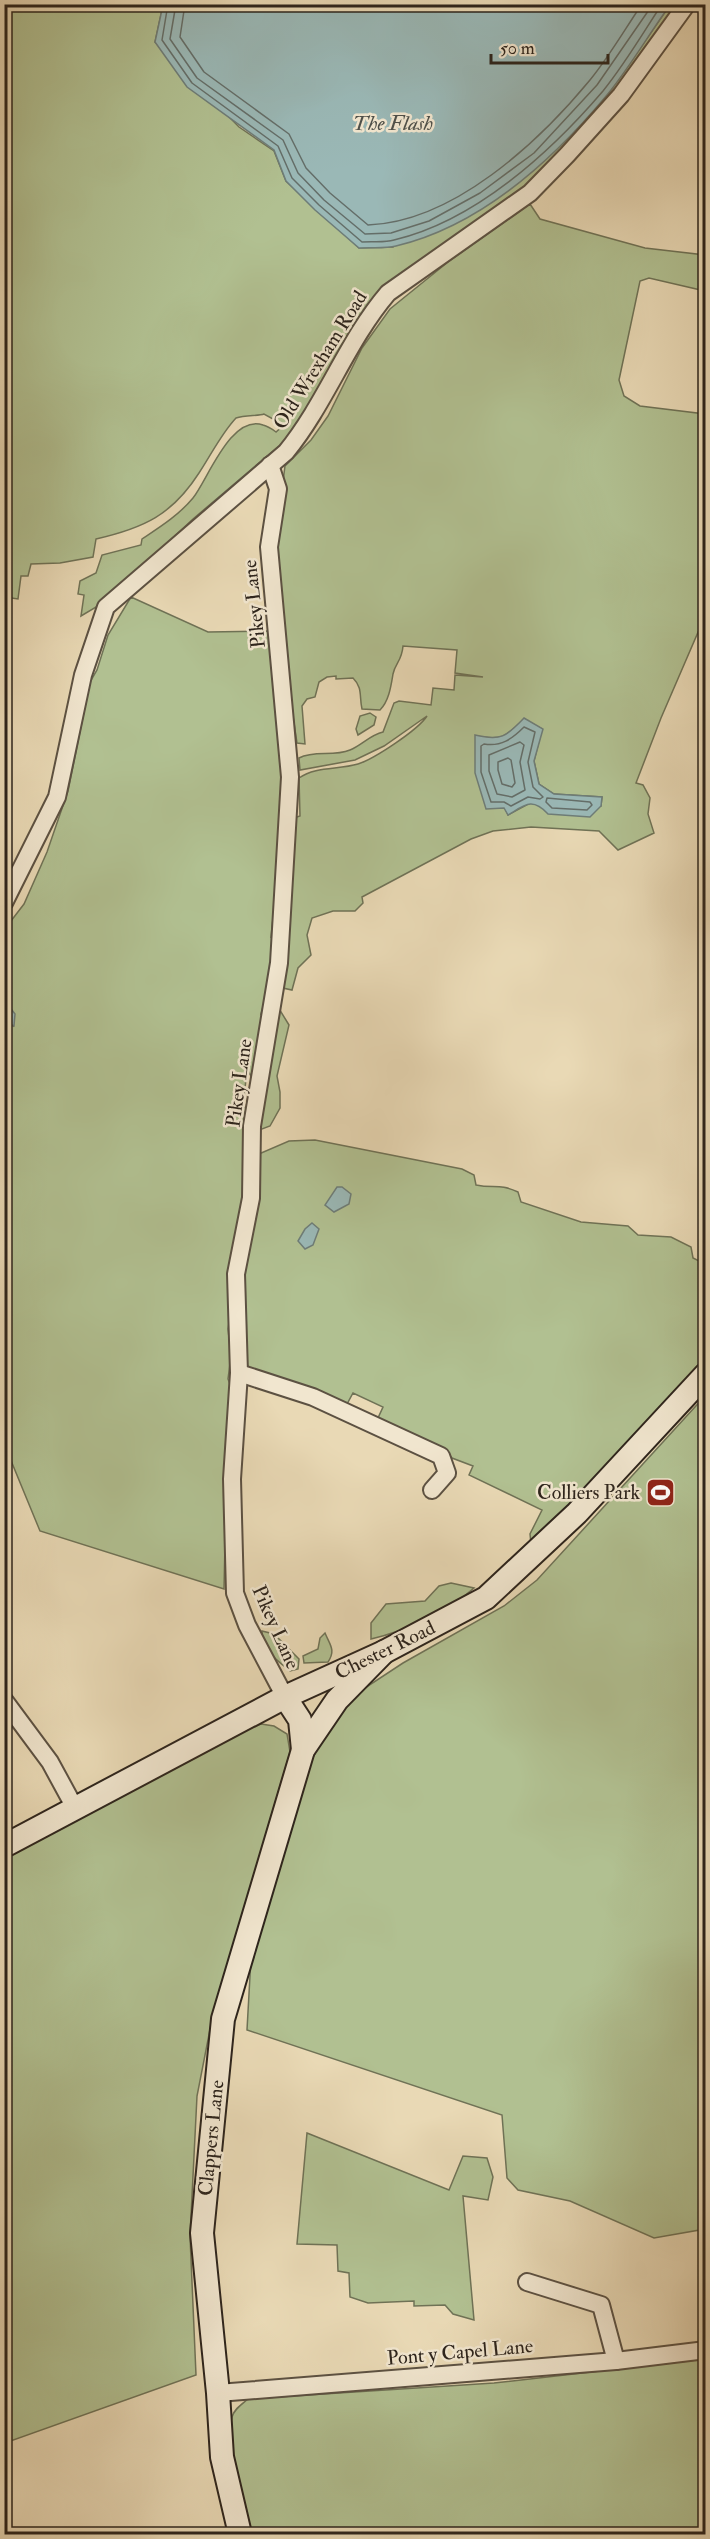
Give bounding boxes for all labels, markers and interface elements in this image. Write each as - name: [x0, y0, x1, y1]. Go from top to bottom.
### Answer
- scale bar: [491, 27, 608, 65]
- text: 50 m: [500, 37, 535, 60]
- water label: The Flash: [353, 110, 433, 137]
- street label: Old Wrexham Road: [267, 286, 373, 434]
- street label: Pikey Lane: [237, 558, 271, 650]
- street label: Pikey Lane: [220, 1037, 258, 1129]
- sports icon: Colliers Park: [645, 1476, 677, 1508]
- place label: Colliers Park: [537, 1480, 640, 1505]
- street label: Pikey Lane: [246, 1581, 306, 1673]
- street label: Chester Road: [331, 1615, 439, 1685]
- street label: Clappers Lane: [192, 2079, 231, 2197]
- street label: Pont y Capel Lane: [386, 2333, 534, 2372]

